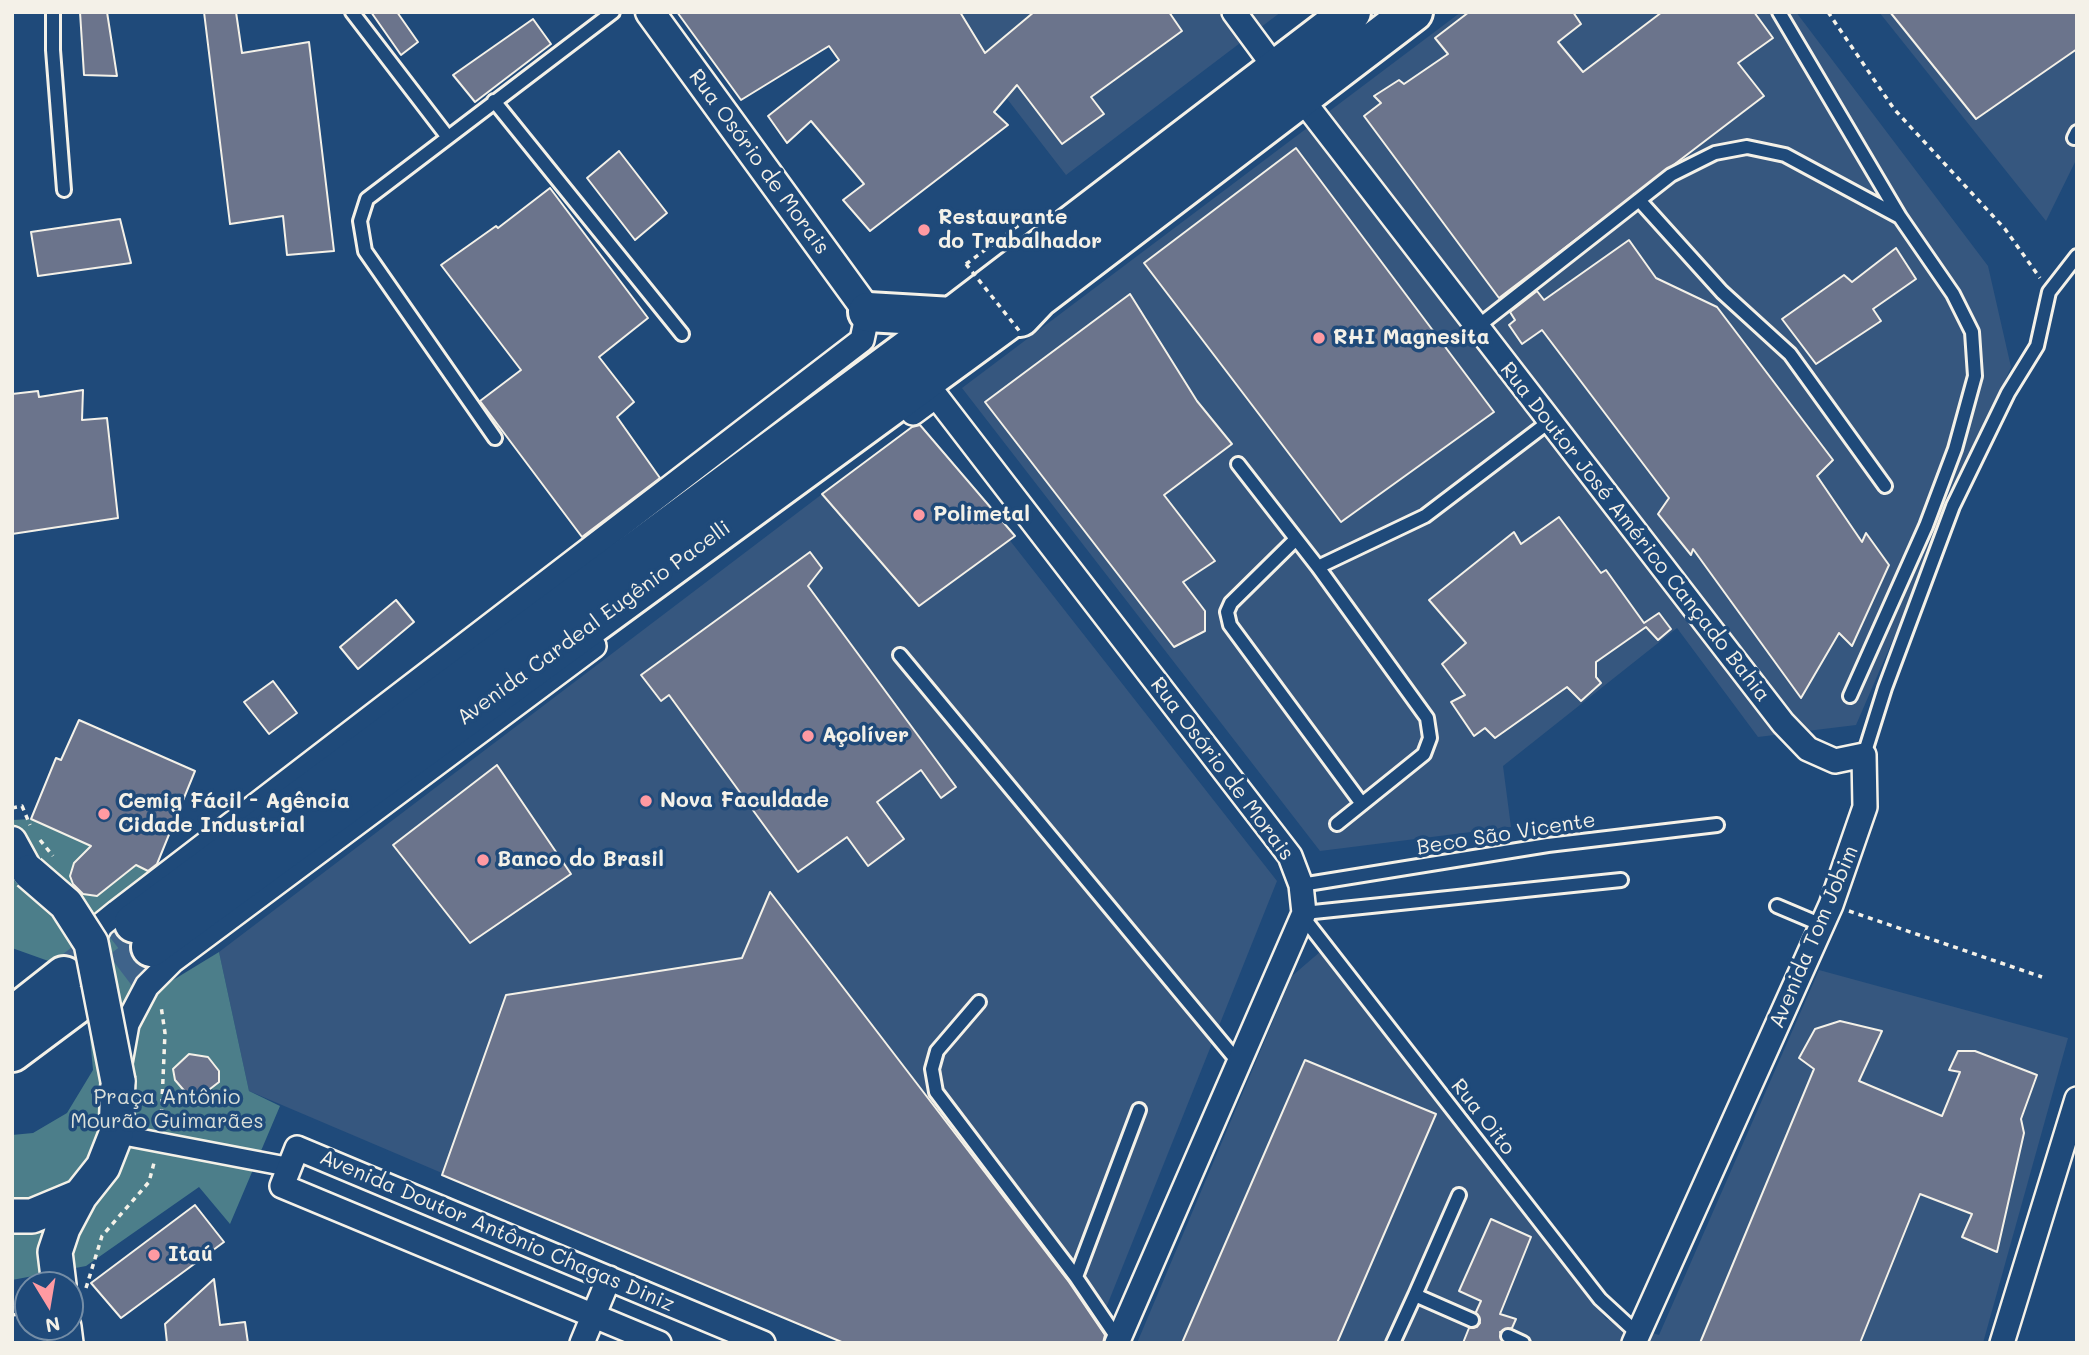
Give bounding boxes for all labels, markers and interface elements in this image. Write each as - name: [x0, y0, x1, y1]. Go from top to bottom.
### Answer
- street label: Rua Osório de Morais: [683, 65, 835, 259]
- place label: Restaurante do Trabalhador: [938, 205, 1102, 255]
- marker: Restaurante do Trabalhador: [916, 222, 932, 238]
- place label: RHI Magnesita: [1333, 325, 1490, 351]
- marker: RHI Magnesita: [1311, 330, 1327, 346]
- street label: Rua Doutor José Américo Cançado Bahia: [1495, 357, 1775, 707]
- place label: Polimetal: [933, 502, 1030, 528]
- marker: Polimetal: [911, 507, 927, 523]
- street label: Avenida Cardeal Eugênio Pacelli: [452, 515, 736, 731]
- street label: Rua Osório de Morais: [1145, 673, 1299, 865]
- place label: Açolíver: [822, 723, 909, 749]
- marker: Açolíver: [800, 728, 816, 744]
- place label: Nova Faculdade: [660, 788, 829, 814]
- place label: Cemig Fácil - Agência Cidade Industrial: [118, 789, 350, 839]
- marker: Nova Faculdade: [638, 793, 654, 809]
- marker: Cemig Fácil - Agência Cidade Industrial: [96, 806, 112, 822]
- street label: Beco São Vicente: [1415, 807, 1597, 861]
- street label: Avenida Tom Jobim: [1764, 842, 1864, 1032]
- place label: Banco do Brasil: [497, 847, 664, 873]
- marker: Banco do Brasil: [475, 852, 491, 868]
- street label: Rua Oito: [1446, 1074, 1520, 1160]
- park label: Praça Antônio Mourão Guimarães: [70, 1085, 264, 1135]
- street label: Avenida Doutor Antônio Chagas Diniz: [316, 1145, 678, 1317]
- place label: Itaú: [168, 1242, 213, 1268]
- marker: Itaú: [146, 1247, 162, 1263]
- north arrow: [14, 1271, 84, 1341]
- text: N: [43, 1311, 62, 1339]

